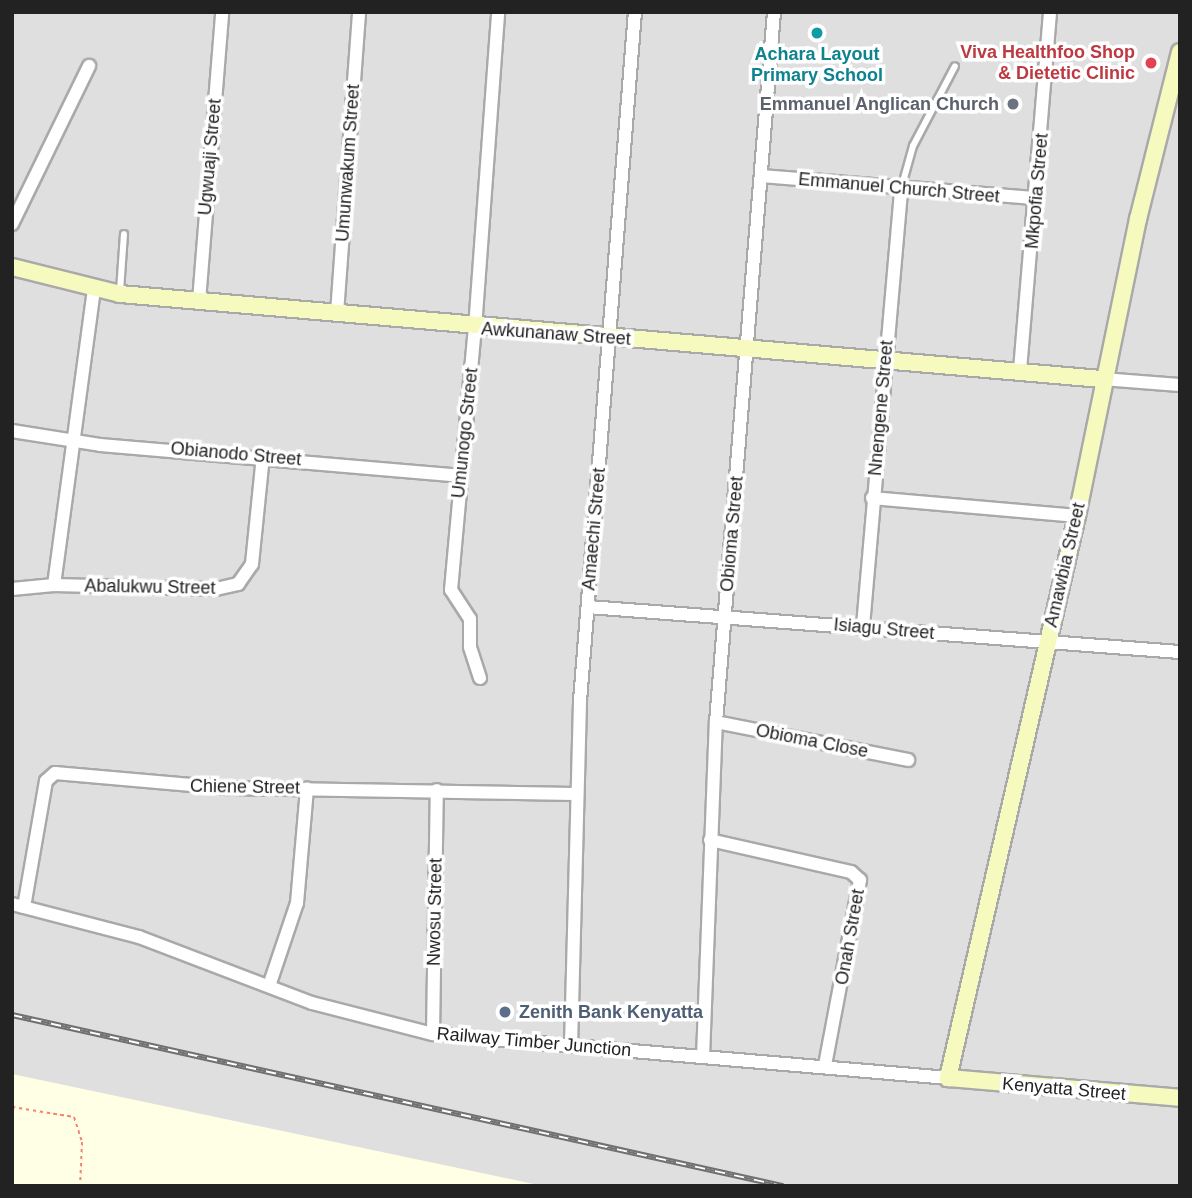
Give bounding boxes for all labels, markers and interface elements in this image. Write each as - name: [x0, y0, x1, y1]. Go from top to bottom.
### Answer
- marker: Achara Layout Primary School: [809, 25, 825, 41]
- place label: Viva Healthfoo Shop & Dietetic Clinic: [960, 42, 1135, 84]
- place label: Achara Layout Primary School: [751, 44, 883, 86]
- marker: Viva Healthfoo Shop & Dietetic Clinic: [1141, 53, 1161, 73]
- street label: Umunwakum Street: [332, 83, 364, 243]
- place label: Emmanuel Anglican Church: [759, 93, 999, 115]
- marker: Emmanuel Anglican Church: [1005, 96, 1021, 112]
- street label: Ugwuaji Street: [194, 98, 226, 216]
- street label: Mkpofia Street: [1021, 132, 1053, 250]
- street label: Emmanuel Church Street: [797, 168, 1001, 208]
- street label: Awkunanaw Street: [481, 318, 631, 350]
- street label: Nnengene Street: [864, 339, 898, 477]
- street label: Umunogo Street: [447, 367, 483, 499]
- street label: Obianodo Street: [170, 438, 302, 470]
- street label: Amaechi Street: [578, 467, 610, 591]
- street label: Obioma Street: [716, 475, 748, 593]
- street label: Amawbia Street: [1040, 501, 1090, 629]
- street label: Abalukwu Street: [84, 575, 216, 599]
- street label: Isiagu Street: [833, 614, 935, 644]
- street label: Obioma Close: [754, 720, 870, 762]
- street label: Chiene Street: [190, 775, 300, 799]
- street label: Nwosu Street: [423, 858, 447, 966]
- street label: Onah Street: [831, 887, 869, 987]
- place label: Zenith Bank Kenyatta: [519, 1001, 703, 1023]
- marker: Zenith Bank Kenyatta: [497, 1004, 513, 1020]
- street label: Railway Timber Junction: [436, 1023, 632, 1061]
- street label: Kenyatta Street: [1001, 1073, 1127, 1105]

